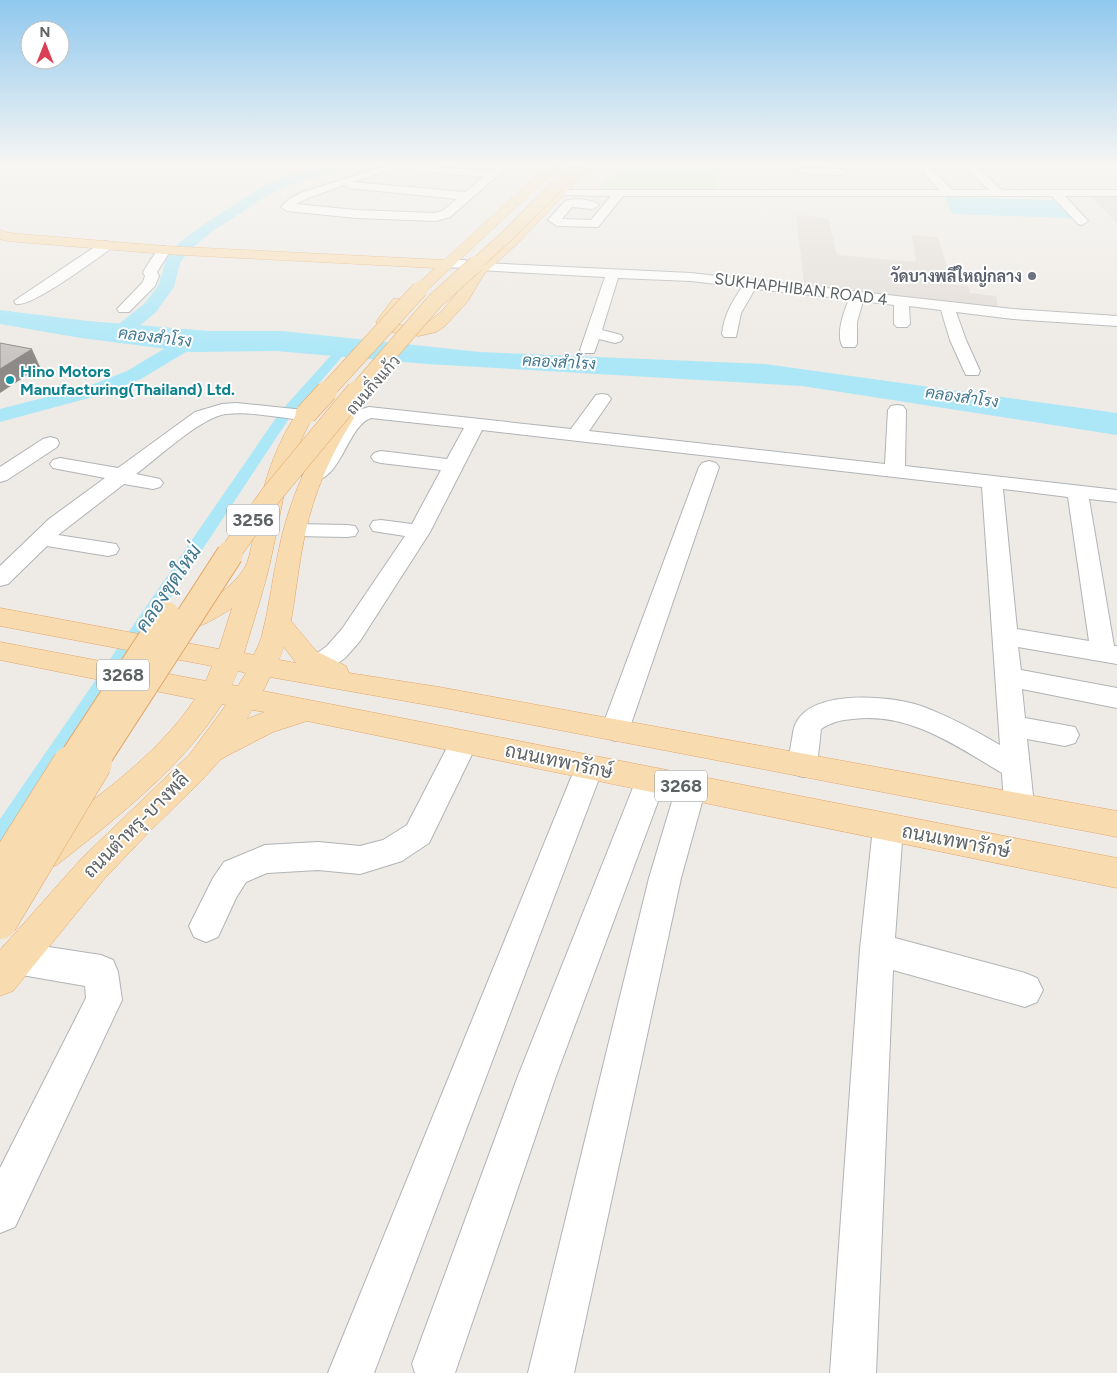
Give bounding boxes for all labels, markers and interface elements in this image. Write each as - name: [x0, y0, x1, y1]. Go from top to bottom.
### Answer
- north arrow: [20, 20, 70, 70]
- text: N: [40, 24, 50, 41]
- place label: วัดบางพลีใหญ่กลาง: [890, 265, 1022, 287]
- street label: SUKHAPHIBAN ROAD 4: [713, 269, 889, 309]
- marker: วัดบางพลีใหญ่กลาง: [1026, 270, 1038, 282]
- water label: คลองสำโรง: [117, 321, 193, 351]
- street label: ถนนกิ่งแก้ว: [339, 348, 404, 419]
- water label: คลองสำโรง: [522, 349, 596, 373]
- place label: Hino Motors Manufacturing(Thailand) Ltd.: [20, 362, 235, 399]
- marker: Hino Motors Manufacturing(Thailand) Ltd.: [4, 374, 16, 386]
- water label: คลองสำโรง: [924, 380, 1000, 412]
- road number: 3256: [227, 504, 279, 536]
- water label: คลองขุดใหม่: [129, 538, 208, 638]
- road number: 3268: [97, 660, 149, 690]
- street label: ถนนเทพารักษ์: [503, 737, 616, 784]
- street label: ถนนตำหรุ-บางพลี: [78, 767, 194, 883]
- road number: 3268: [655, 770, 707, 801]
- street label: ถนนเทพารักษ์: [900, 818, 1013, 863]

